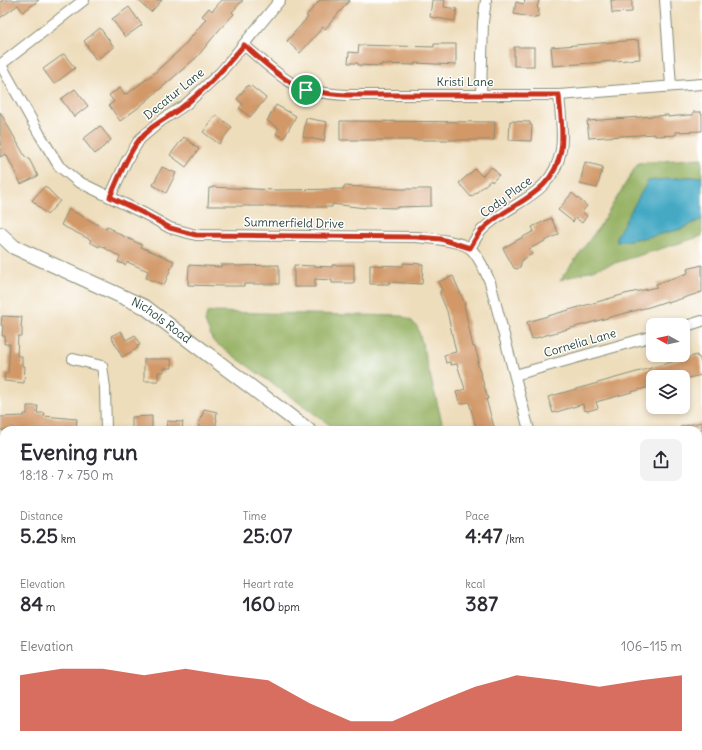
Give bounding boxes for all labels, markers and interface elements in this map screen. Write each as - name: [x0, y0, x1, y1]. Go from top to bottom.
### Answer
- street label: Decatur Lane: [140, 65, 207, 123]
- pin: [289, 73, 323, 107]
- street label: Kristi Lane: [437, 74, 493, 89]
- icon: arrive: [295, 79, 317, 101]
- street label: Cody Place: [477, 173, 535, 220]
- street label: Summerfield Drive: [244, 214, 344, 231]
- street label: Nichols Road: [129, 294, 194, 346]
- north arrow: [646, 318, 690, 362]
- map controls: [646, 318, 690, 414]
- street label: Cornelia Lane: [542, 325, 618, 360]
- button: layers: [646, 370, 690, 414]
- text: Evening run: [20, 438, 138, 466]
- button: share: [640, 439, 682, 481]
- text: 18:18 · 7 × 750 m: [20, 467, 113, 484]
- text: Distance: [20, 509, 63, 523]
- text: Time: [243, 509, 266, 523]
- text: Pace: [465, 509, 489, 523]
- text: 5.25: [20, 523, 58, 548]
- text: 25:07: [243, 523, 292, 548]
- text: 4:47: [465, 523, 503, 548]
- text: km: [58, 532, 76, 546]
- text: /km: [503, 532, 524, 546]
- text: Elevation: [20, 577, 65, 591]
- text: Heart rate: [243, 577, 294, 591]
- text: kcal: [465, 577, 485, 591]
- text: 84: [20, 591, 43, 616]
- text: 160: [243, 591, 275, 616]
- text: 387: [465, 591, 498, 616]
- text: m: [43, 600, 55, 614]
- text: bpm: [275, 600, 300, 614]
- text: Elevation: [20, 638, 73, 655]
- text: 106–115 m: [621, 638, 682, 655]

